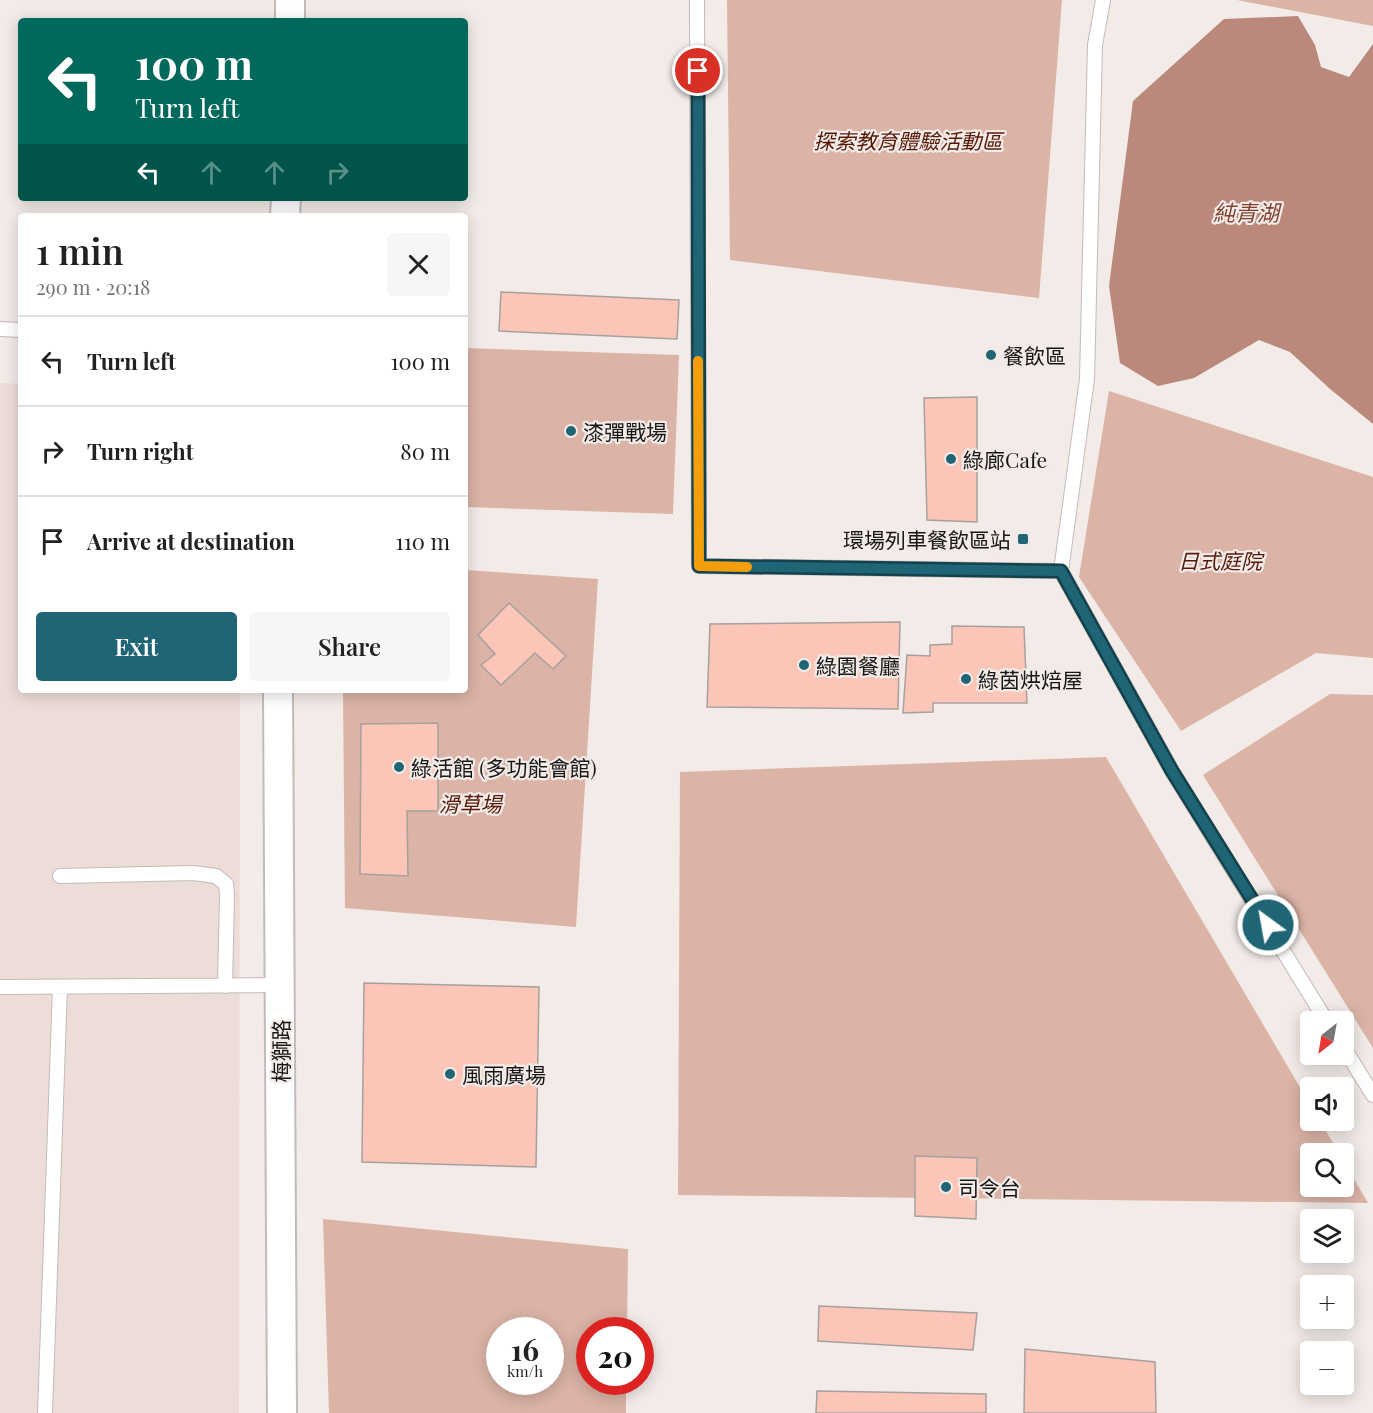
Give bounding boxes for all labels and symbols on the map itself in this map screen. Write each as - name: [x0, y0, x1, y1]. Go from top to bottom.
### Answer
- pin: [672, 45, 723, 96]
- park label: 探索教育體驗活動區: [814, 126, 1005, 154]
- water label: 純青湖: [1213, 197, 1282, 227]
- place label: 餐飲區: [1003, 341, 1066, 369]
- marker: 餐飲區: [984, 348, 998, 362]
- place label: 漆彈戰場: [583, 417, 667, 445]
- marker: 漆彈戰場: [564, 424, 578, 438]
- place label: 綠廊Cafe: [963, 445, 1047, 473]
- marker: 綠廊Cafe: [944, 452, 958, 466]
- place label: 環場列車餐飲區站: [843, 525, 1011, 553]
- marker: 環場列車餐飲區站: [1016, 532, 1030, 546]
- park label: 日式庭院: [1178, 546, 1265, 574]
- place label: 綠園餐廳: [816, 651, 900, 679]
- marker: 綠園餐廳: [797, 658, 811, 672]
- place label: 綠茵烘焙屋: [978, 665, 1083, 693]
- marker: 綠茵烘焙屋: [959, 672, 973, 686]
- place label: 綠活館 (多功能會館): [411, 753, 597, 781]
- marker: 綠活館 (多功能會館): [392, 760, 406, 774]
- park label: 滑草場: [439, 789, 503, 817]
- position arrow: [1236, 893, 1300, 957]
- north arrow: [1300, 1011, 1354, 1065]
- street label: 梅獅路: [266, 1020, 294, 1083]
- place label: 風雨廣場: [462, 1060, 546, 1088]
- marker: 風雨廣場: [443, 1067, 457, 1081]
- place label: 司令台: [958, 1173, 1021, 1201]
- marker: 司令台: [939, 1180, 953, 1194]
- speed limit sign: 20: [576, 1317, 654, 1395]

